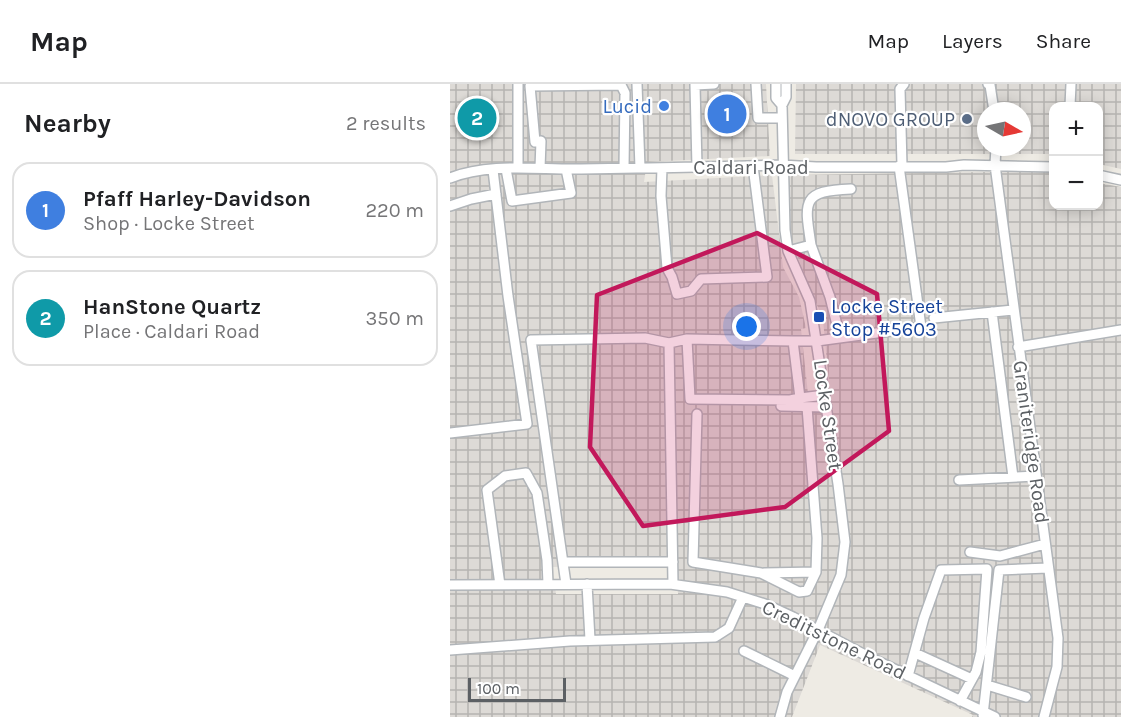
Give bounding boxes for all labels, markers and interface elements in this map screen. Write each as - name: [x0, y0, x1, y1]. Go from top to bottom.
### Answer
- text: Map: [30, 25, 88, 58]
- text: Map: [867, 29, 909, 53]
- text: Layers: [942, 29, 1003, 53]
- text: Share: [1036, 29, 1091, 53]
- pin: 1: [708, 92, 746, 136]
- place label: Lucid: [602, 95, 652, 118]
- pin: 2: [458, 96, 496, 141]
- marker: Lucid: [657, 99, 671, 113]
- north arrow: [977, 102, 1031, 156]
- map controls: [1049, 102, 1103, 210]
- button: +: [1049, 102, 1103, 156]
- text: Nearby: [24, 108, 111, 139]
- place label: dNOVO GROUP: [826, 108, 955, 131]
- text: 2 results: [346, 112, 426, 135]
- marker: dNOVO GROUP: [960, 112, 974, 126]
- street label: Caldari Road: [693, 156, 809, 179]
- button: −: [1049, 156, 1103, 210]
- text: Pfaff Harley-Davidson: [83, 186, 311, 212]
- text: 1: [42, 199, 49, 222]
- text: 220 m: [365, 199, 424, 222]
- text: Shop · Locke Street: [83, 212, 255, 235]
- text: HanStone Quartz: [83, 294, 261, 320]
- place label: Locke Street Stop #5603: [831, 295, 943, 341]
- text: 2: [39, 307, 52, 330]
- text: 350 m: [366, 307, 424, 330]
- marker: Locke Street Stop #5603: [812, 310, 826, 324]
- your location: [732, 312, 761, 341]
- text: Place · Caldari Road: [83, 320, 260, 343]
- street label: Locke Street: [809, 358, 847, 472]
- street label: Graniteridge Road: [1008, 359, 1054, 525]
- street label: Creditstone Road: [758, 595, 910, 685]
- scale bar: [468, 675, 566, 702]
- text: 100 m: [477, 679, 520, 698]

